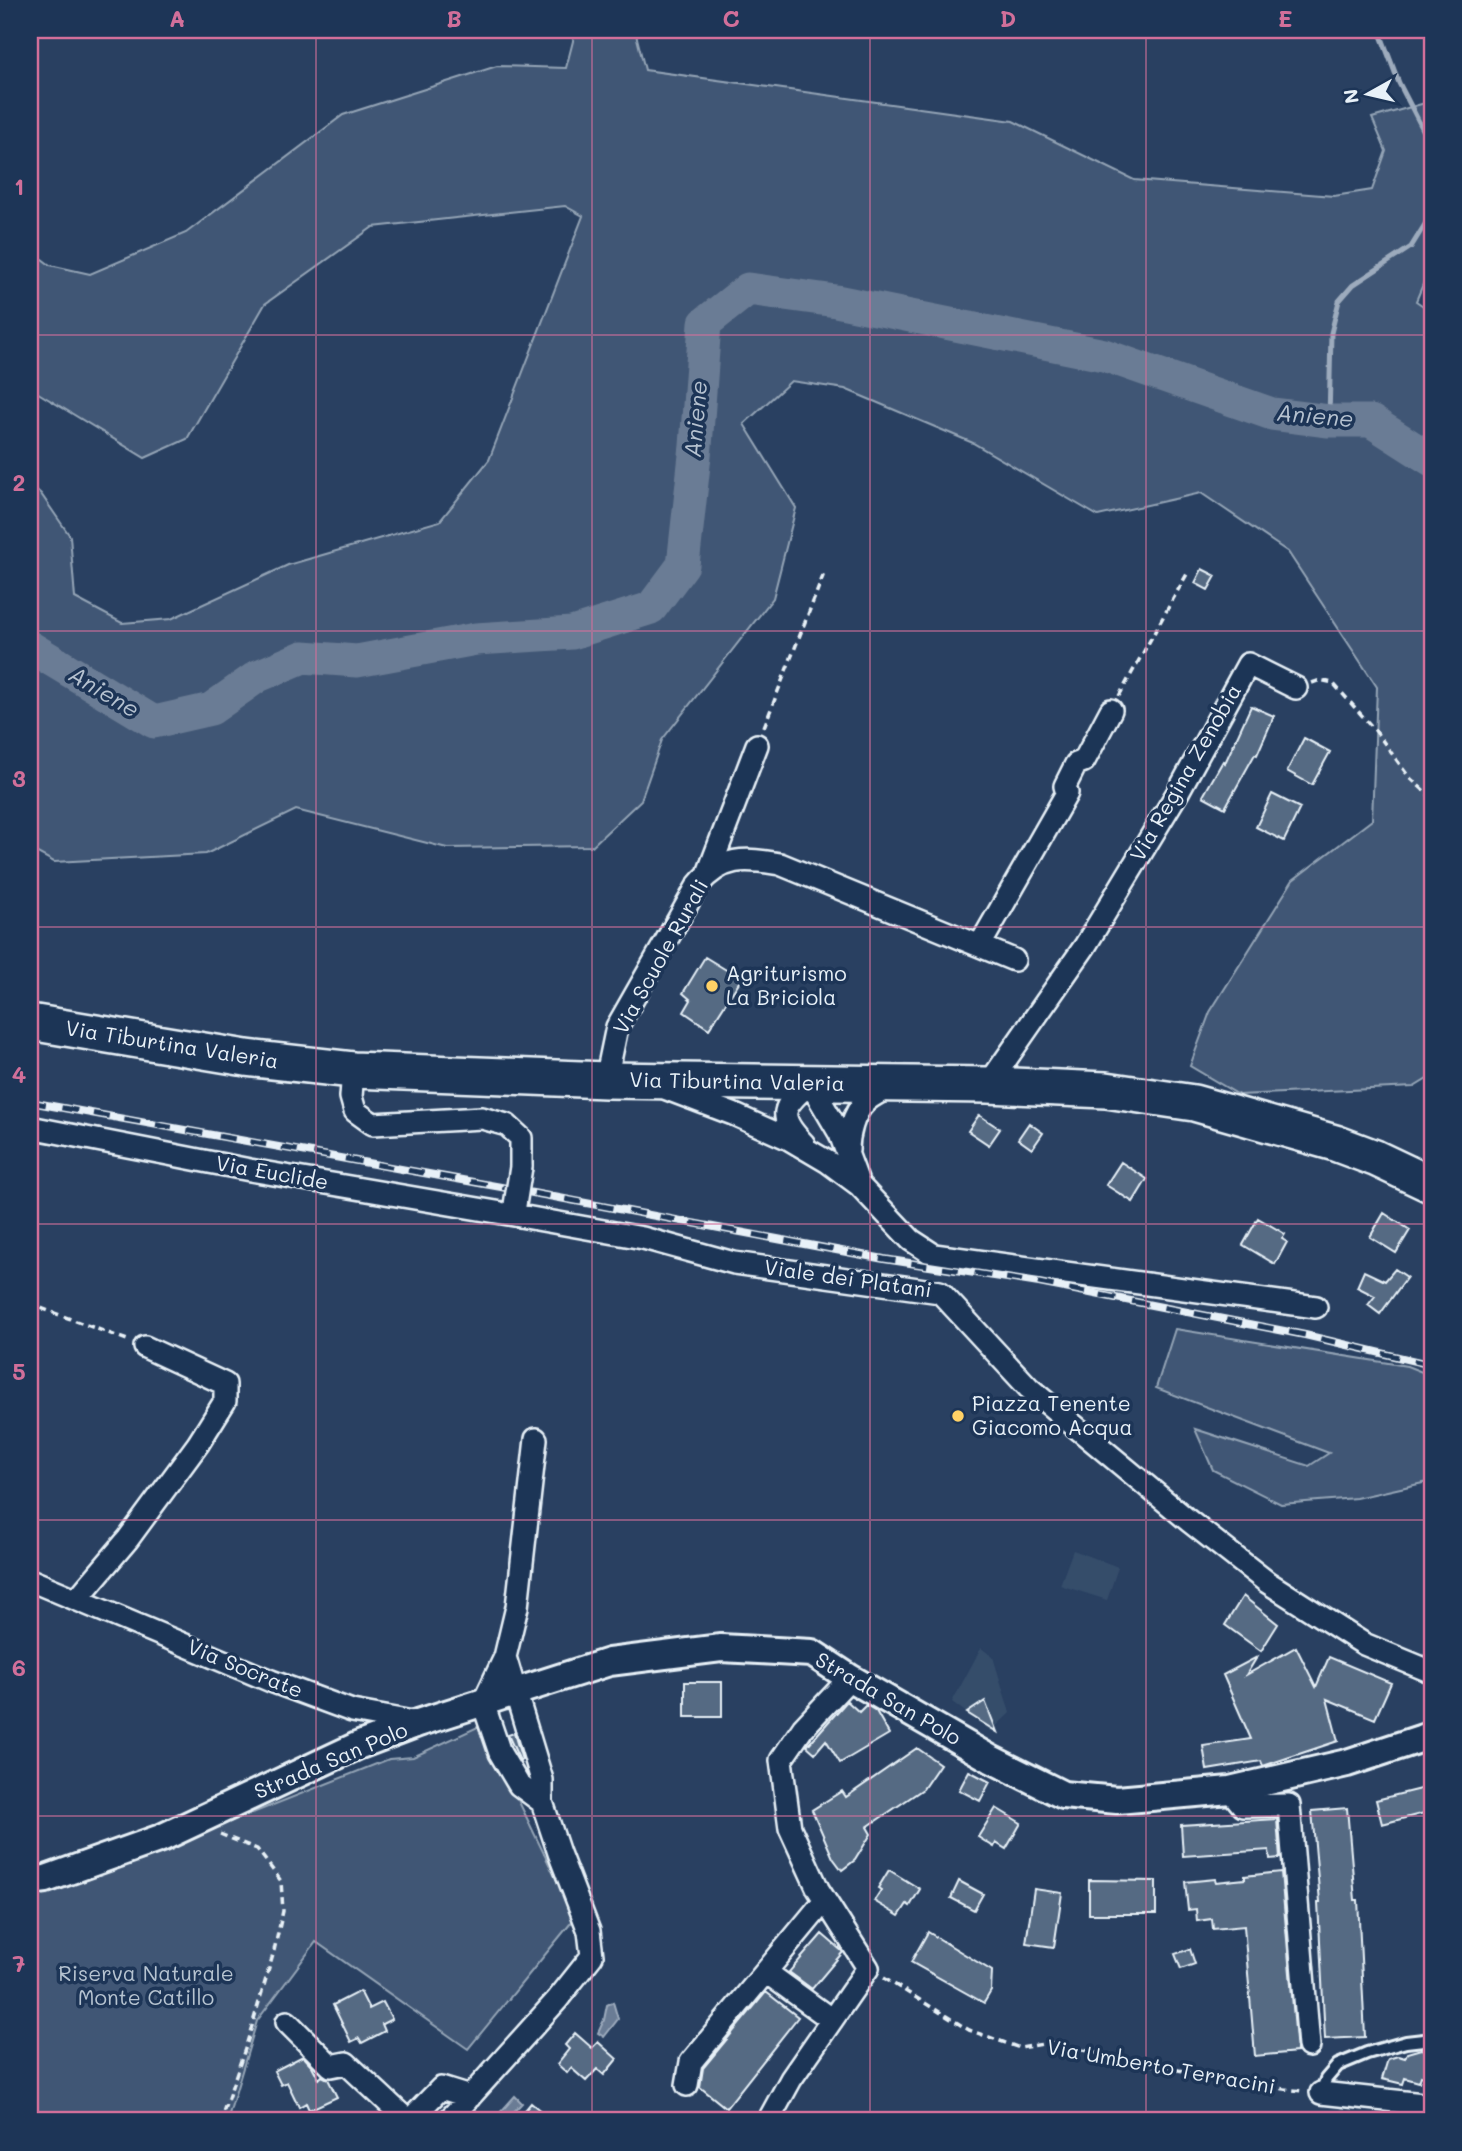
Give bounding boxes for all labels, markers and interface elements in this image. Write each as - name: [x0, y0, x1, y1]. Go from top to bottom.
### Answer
- text: A: [169, 3, 185, 33]
- text: B: [446, 3, 462, 33]
- text: C: [722, 3, 740, 33]
- text: D: [1000, 3, 1016, 33]
- text: E: [1278, 3, 1292, 33]
- north arrow: [1332, 60, 1402, 130]
- text: N: [1337, 88, 1364, 105]
- text: 1: [14, 171, 24, 201]
- water label: Aniene: [677, 379, 713, 459]
- water label: Aniene: [1275, 397, 1355, 433]
- text: 2: [13, 467, 25, 497]
- water label: Aniene: [64, 658, 145, 724]
- street label: Via Regina Zenobia: [1123, 679, 1246, 866]
- text: 3: [12, 763, 26, 793]
- street label: Via Scuole Rurali: [606, 874, 713, 1039]
- place label: Agriturismo La Briciola: [726, 959, 847, 1010]
- marker: Agriturismo La Briciola: [704, 978, 720, 994]
- street label: Via Tiburtina Valeria: [64, 1013, 281, 1074]
- text: 4: [12, 1059, 26, 1089]
- street label: Via Tiburtina Valeria: [629, 1065, 845, 1096]
- street label: Via Euclide: [214, 1148, 331, 1195]
- street label: Viale dei Platani: [763, 1252, 934, 1303]
- text: 5: [12, 1356, 26, 1386]
- place label: Piazza Tenente Giacomo Acqua: [972, 1389, 1133, 1440]
- marker: Piazza Tenente Giacomo Acqua: [950, 1408, 966, 1424]
- street label: Via Socrate: [184, 1632, 307, 1703]
- street label: Strada San Polo: [811, 1645, 967, 1750]
- text: 6: [12, 1652, 26, 1682]
- street label: Strada San Polo: [250, 1715, 411, 1804]
- text: 7: [13, 1948, 26, 1978]
- park label: Riserva Naturale Monte Catillo: [58, 1959, 234, 2010]
- street label: Via Umberto Terracini: [1045, 2032, 1278, 2099]

